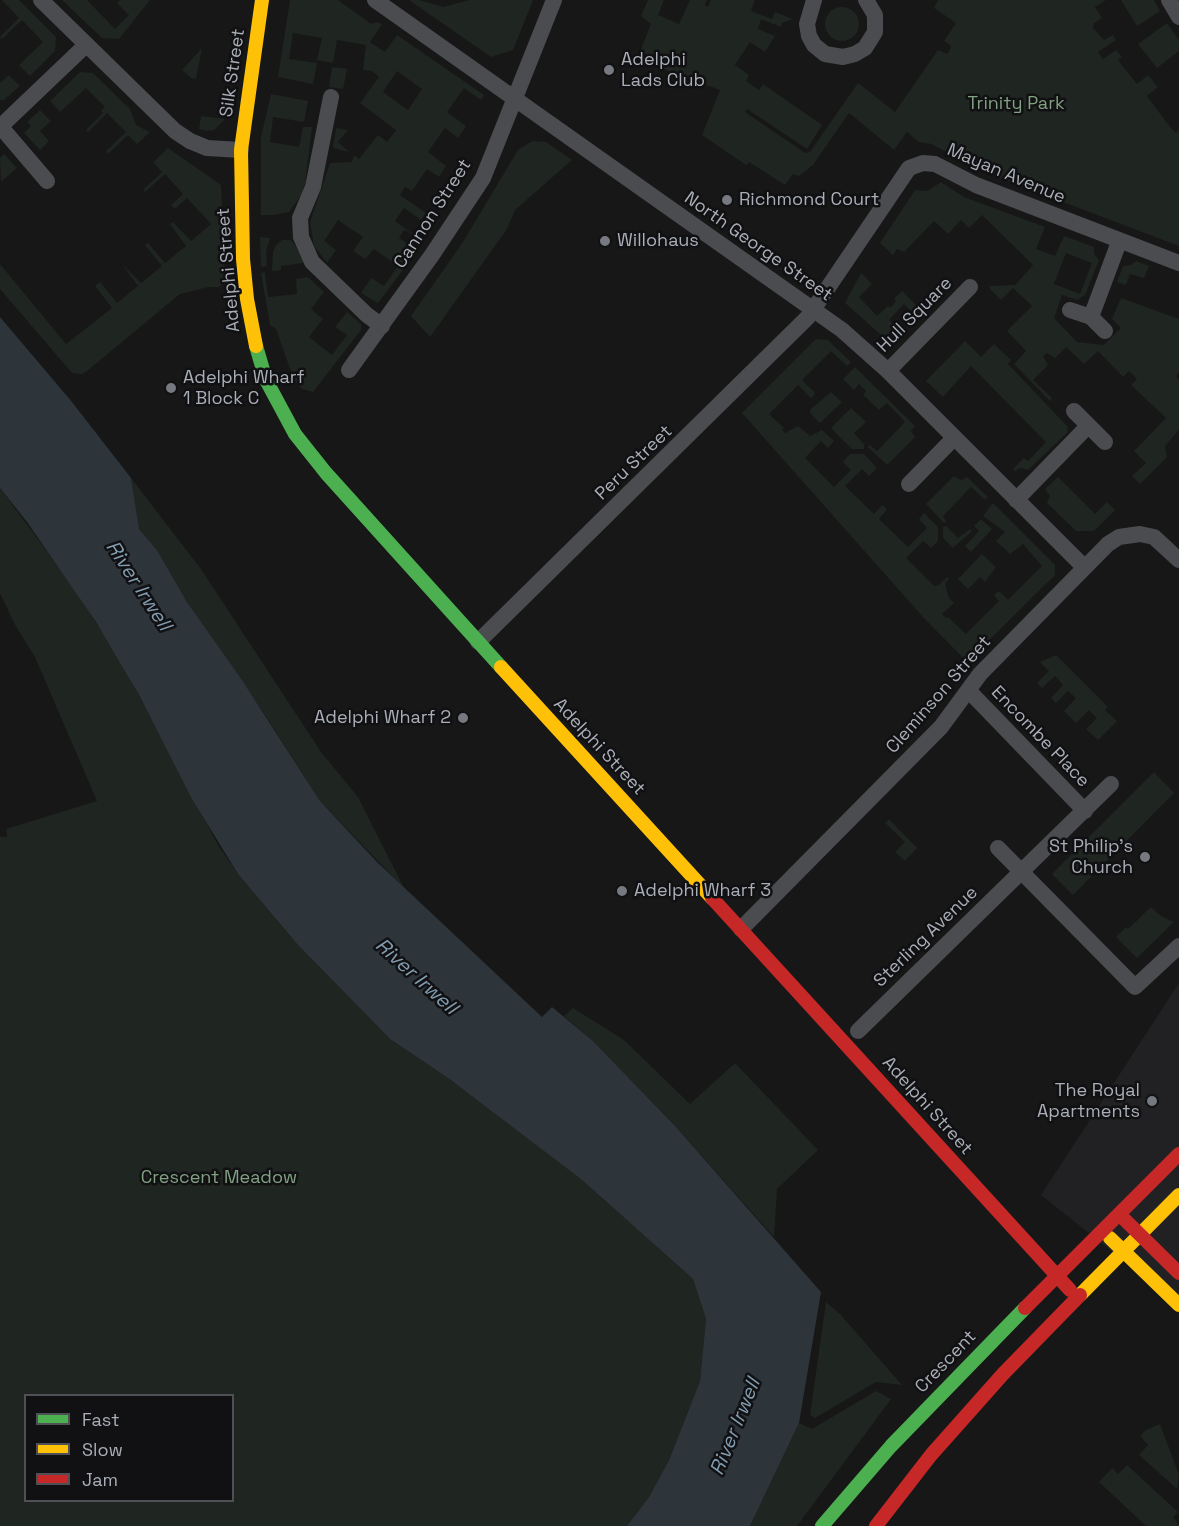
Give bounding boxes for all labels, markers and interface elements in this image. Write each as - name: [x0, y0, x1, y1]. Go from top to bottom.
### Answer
- street label: Silk Street: [216, 27, 250, 119]
- place label: Adelphi Lads Club: [621, 49, 705, 92]
- marker: Adelphi Lads Club: [602, 63, 616, 77]
- park label: Trinity Park: [967, 93, 1065, 115]
- street label: Mayan Avenue: [944, 139, 1068, 209]
- street label: Cannon Street: [390, 155, 476, 273]
- street label: North George Street: [680, 188, 836, 306]
- place label: Richmond Court: [739, 189, 879, 211]
- marker: Richmond Court: [720, 193, 734, 207]
- street label: Adelphi Street: [213, 207, 245, 333]
- place label: Willohaus: [617, 230, 699, 252]
- marker: Willohaus: [598, 234, 612, 248]
- street label: Hull Square: [873, 273, 957, 357]
- place label: Adelphi Wharf 1 Block C: [183, 367, 305, 410]
- marker: Adelphi Wharf 1 Block C: [164, 381, 178, 395]
- street label: Peru Street: [591, 421, 677, 505]
- water label: River Irwell: [100, 537, 176, 635]
- street label: Cleminson Street: [882, 632, 996, 758]
- street label: Encombe Place: [986, 682, 1094, 792]
- street label: Adelphi Street: [549, 694, 649, 800]
- place label: Adelphi Wharf 2: [314, 707, 451, 729]
- marker: Adelphi Wharf 2: [456, 711, 470, 725]
- place label: St Philip's Church: [1049, 836, 1133, 878]
- marker: St Philip's Church: [1138, 850, 1152, 864]
- place label: Adelphi Wharf 3: [634, 880, 771, 902]
- street label: Sterling Avenue: [870, 882, 982, 992]
- marker: Adelphi Wharf 3: [615, 884, 629, 898]
- water label: River Irwell: [370, 934, 462, 1020]
- street label: Adelphi Street: [877, 1052, 977, 1160]
- place label: The Royal Apartments: [1037, 1080, 1140, 1122]
- marker: The Royal Apartments: [1145, 1094, 1159, 1108]
- park label: Crescent Meadow: [141, 1167, 297, 1189]
- street label: Crescent: [911, 1326, 981, 1398]
- water label: River Irwell: [706, 1375, 766, 1479]
- legend: [24, 1394, 234, 1502]
- text: Fast: [82, 1408, 119, 1431]
- text: Slow: [82, 1438, 123, 1461]
- text: Jam: [82, 1468, 118, 1491]

